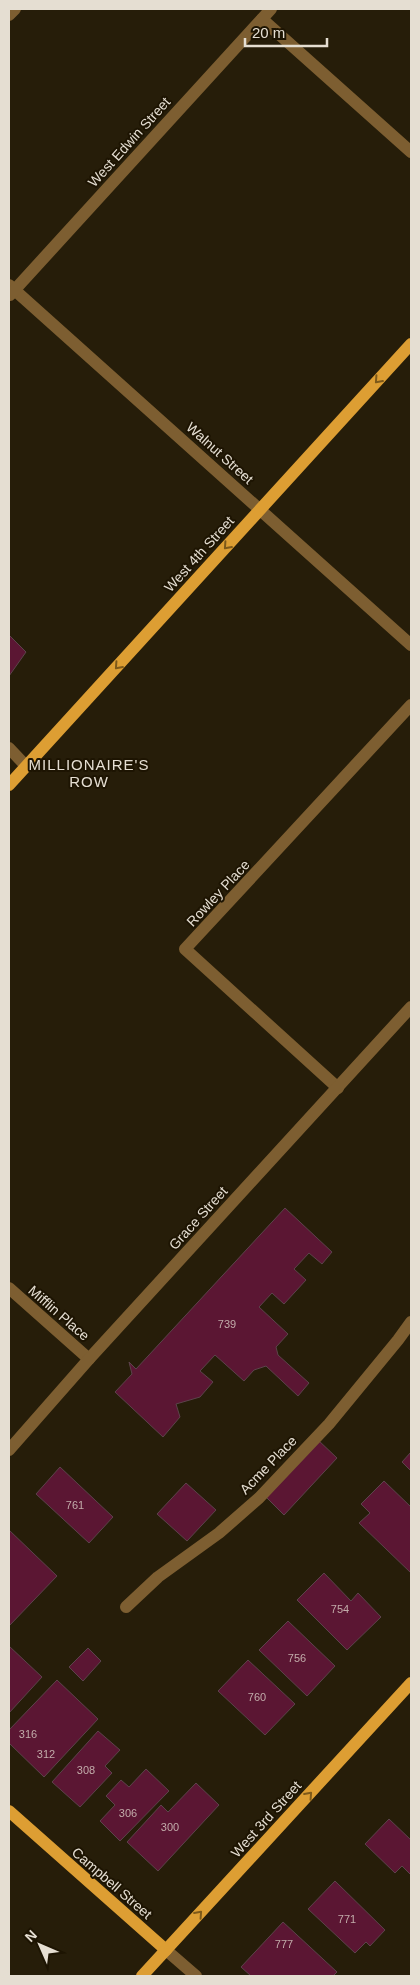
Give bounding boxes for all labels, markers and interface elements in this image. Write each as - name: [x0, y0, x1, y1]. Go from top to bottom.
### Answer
- scale bar: [245, 15, 328, 47]
- text: 20 m: [252, 24, 285, 41]
- street label: West Edwin Street: [85, 94, 173, 190]
- one-way arrow: [375, 374, 384, 383]
- street label: Walnut Street: [183, 419, 257, 487]
- street label: West 4th Street: [161, 513, 237, 595]
- one-way arrow: [224, 540, 233, 549]
- one-way arrow: [115, 660, 124, 669]
- district label: MILLIONAIRE'S ROW: [29, 756, 149, 790]
- street label: Rowley Place: [183, 856, 253, 929]
- street label: Grace Street: [165, 1183, 231, 1253]
- street label: Mifflin Place: [25, 1282, 93, 1344]
- house number: 739: [218, 1318, 236, 1330]
- street label: Acme Place: [236, 1432, 300, 1497]
- house number: 761: [66, 1499, 84, 1511]
- house number: 754: [331, 1603, 349, 1615]
- house number: 756: [288, 1652, 306, 1664]
- house number: 760: [248, 1691, 266, 1703]
- house number: 316: [19, 1728, 37, 1740]
- house number: 312: [37, 1748, 55, 1760]
- house number: 308: [77, 1764, 95, 1776]
- street label: West 3rd Street: [228, 1778, 304, 1860]
- one-way arrow: [303, 1791, 312, 1800]
- house number: 306: [119, 1807, 137, 1819]
- house number: 300: [161, 1821, 179, 1833]
- street label: Campbell Street: [69, 1844, 155, 1922]
- one-way arrow: [193, 1911, 202, 1920]
- house number: 771: [338, 1913, 356, 1925]
- north arrow: [15, 1920, 65, 1970]
- text: N: [22, 1927, 40, 1945]
- house number: 777: [275, 1938, 293, 1950]

